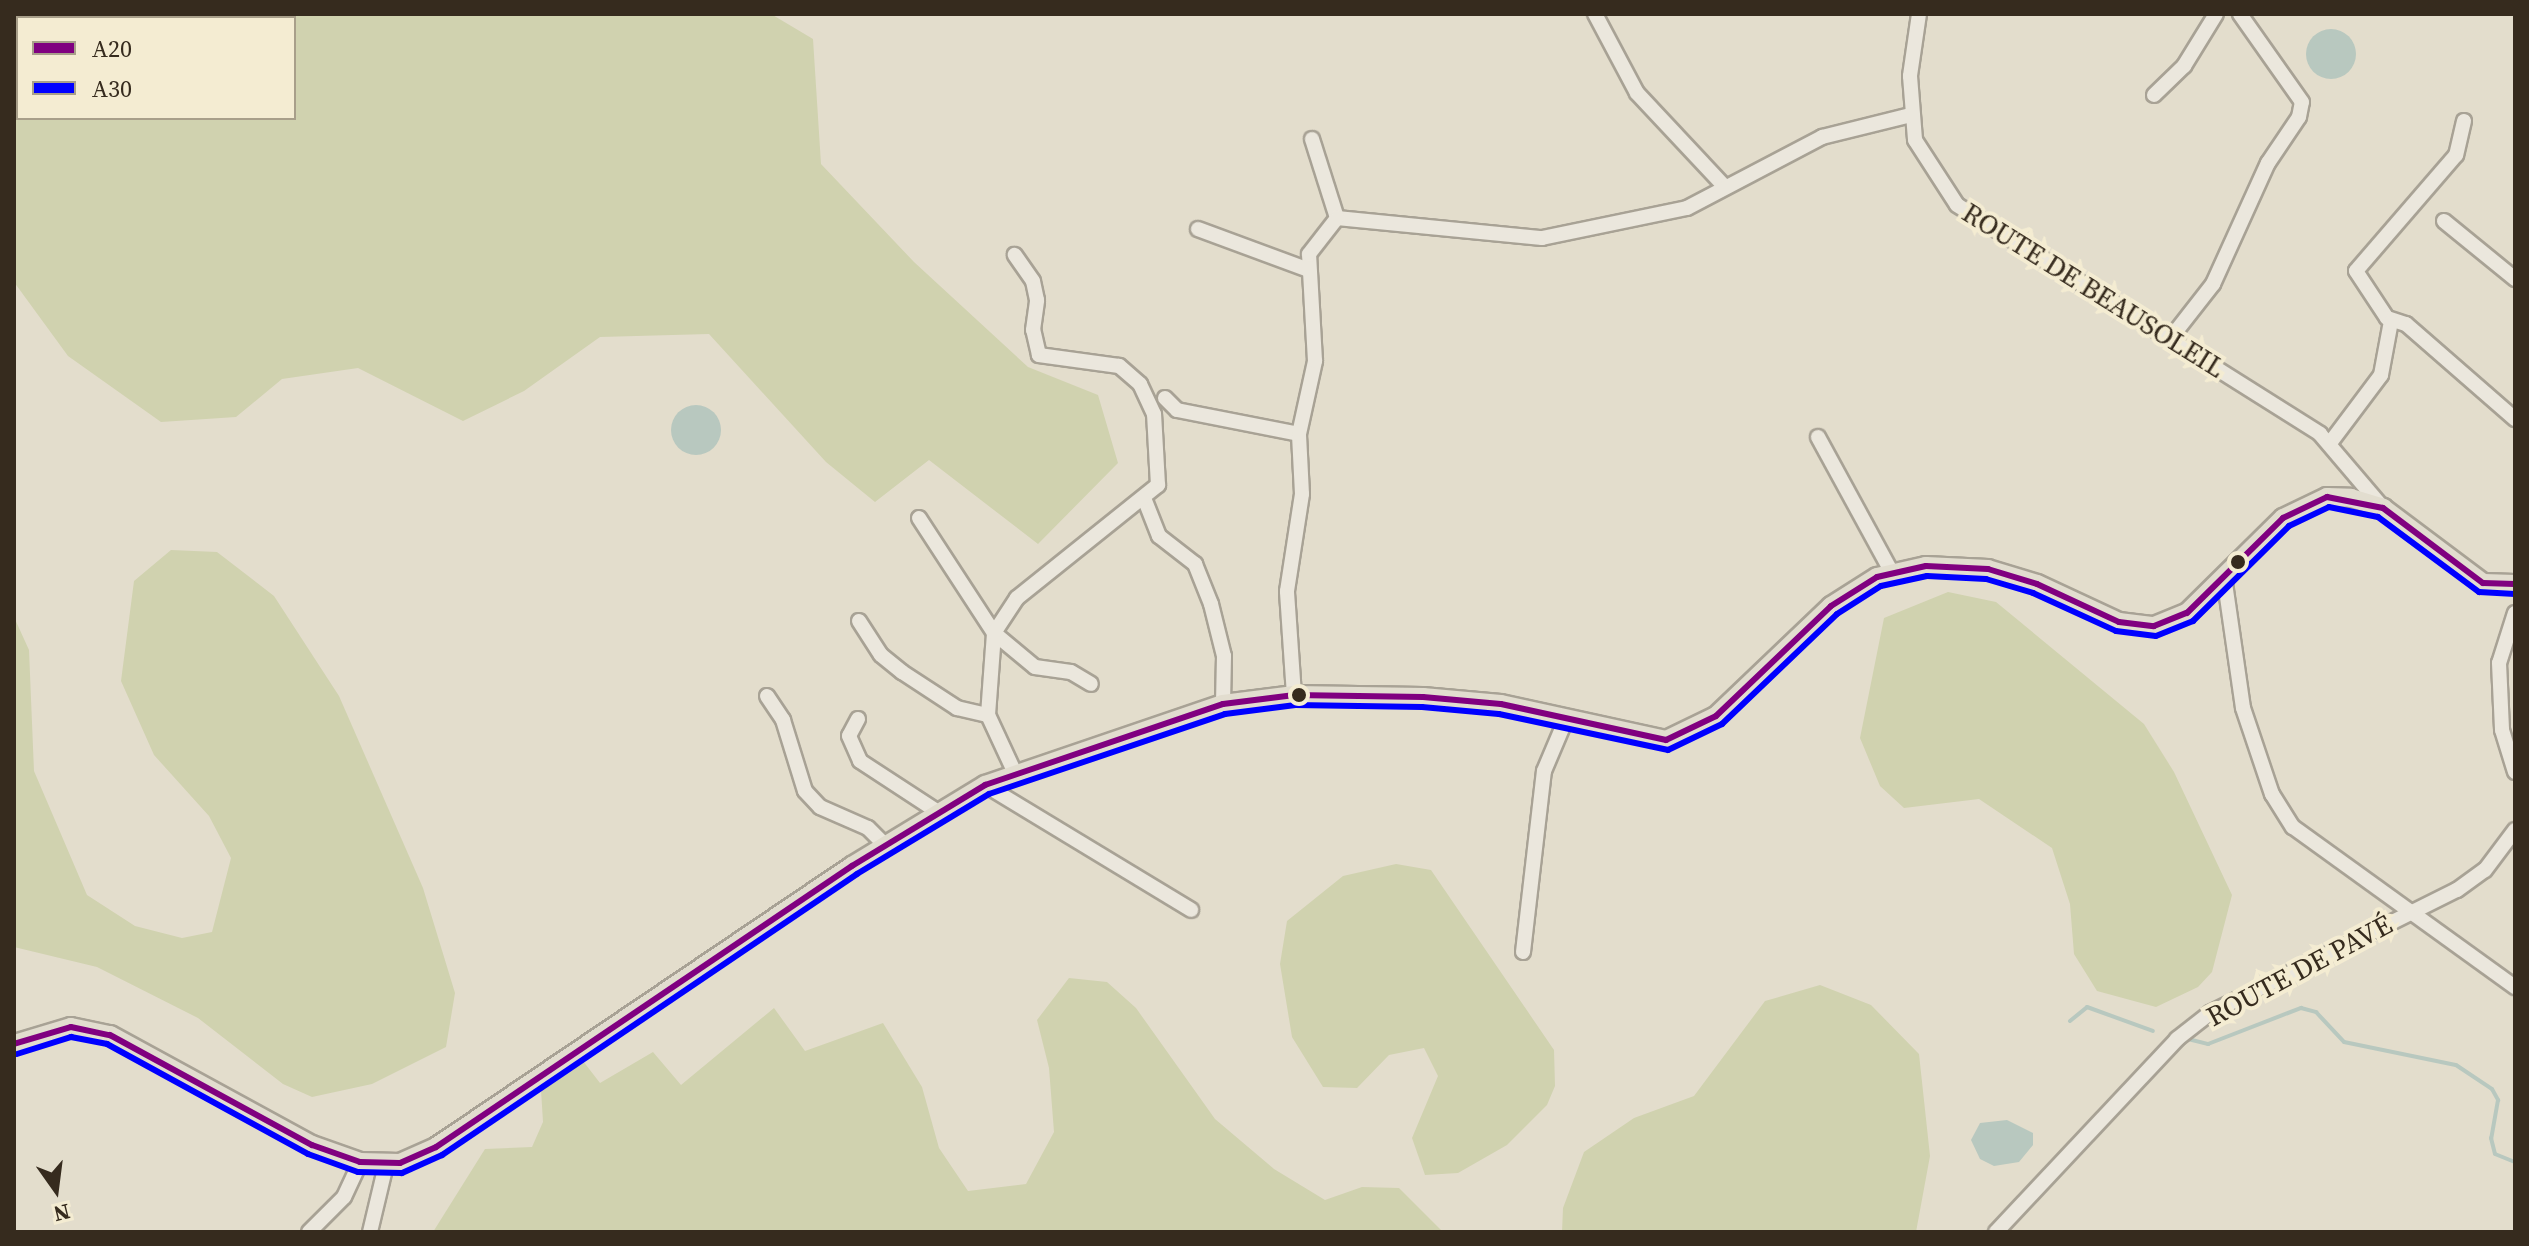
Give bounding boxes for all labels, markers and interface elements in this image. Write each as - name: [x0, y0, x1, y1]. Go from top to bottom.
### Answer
- legend: [16, 16, 296, 120]
- text: A20: [92, 32, 132, 65]
- text: A30: [92, 72, 132, 105]
- street label: ROUTE DE BEAUSOLEIL: [1956, 195, 2232, 385]
- unlabelled marker: [2230, 554, 2246, 570]
- unlabelled marker: [1291, 687, 1307, 703]
- street label: ROUTE DE PAVÉ: [2200, 907, 2398, 1033]
- north arrow: [16, 1150, 96, 1230]
- text: N: [50, 1197, 73, 1230]

